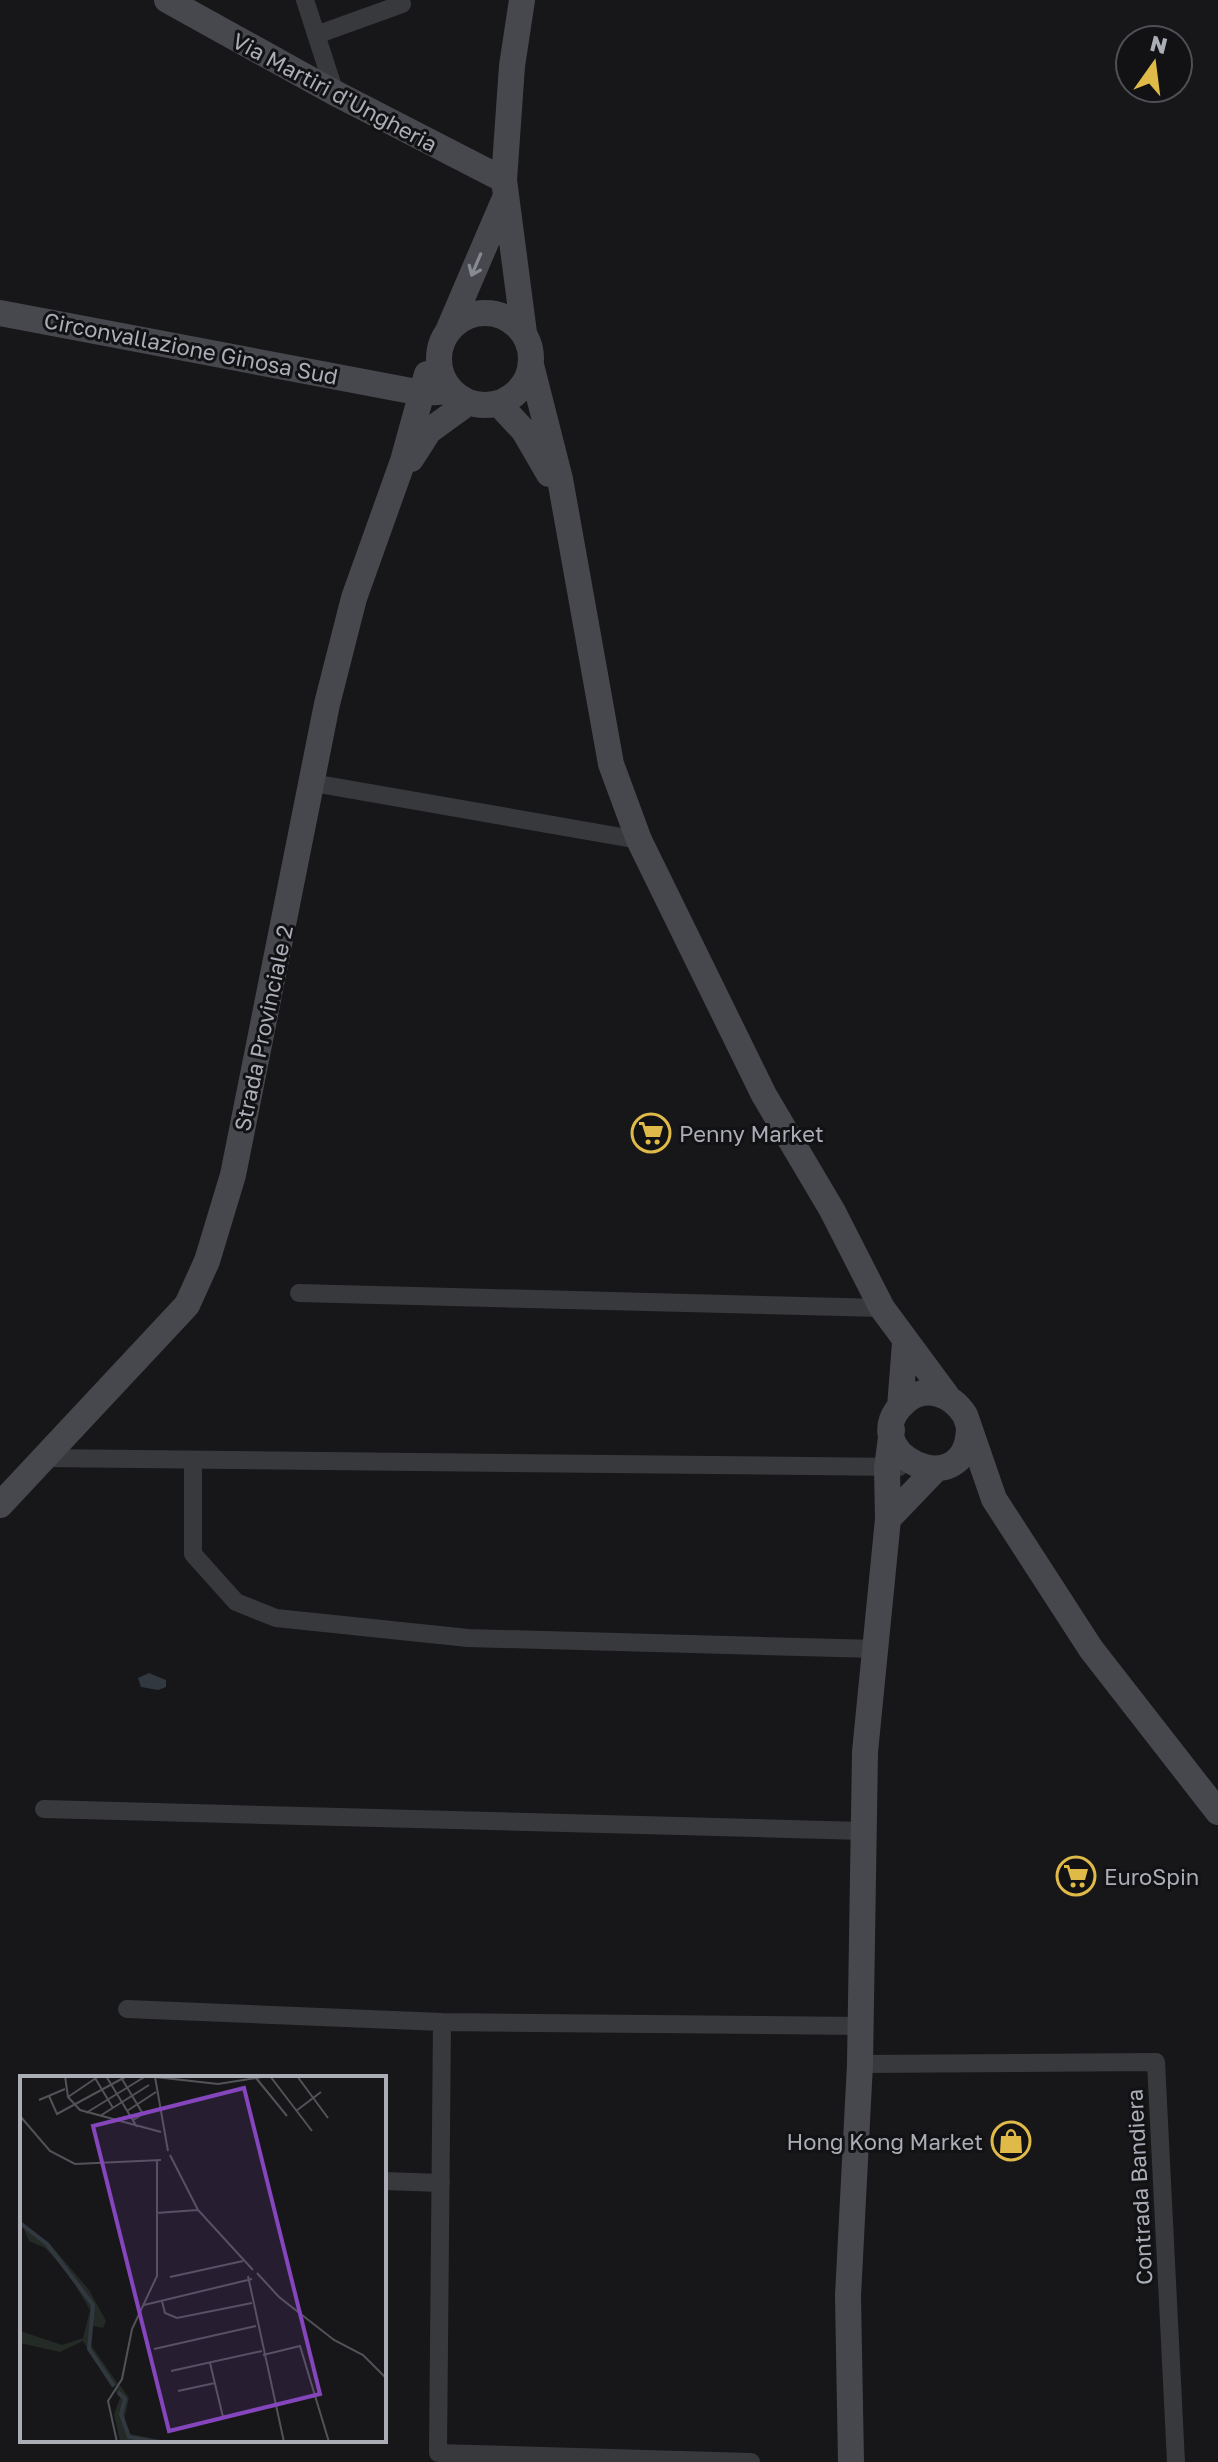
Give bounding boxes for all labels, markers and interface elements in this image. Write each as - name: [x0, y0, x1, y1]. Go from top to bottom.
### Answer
- north arrow: [1114, 24, 1194, 104]
- street label: Via Martiri d'Ungheria: [228, 26, 442, 158]
- text: N: [1148, 29, 1170, 59]
- one-way arrow: [467, 252, 482, 277]
- street label: Circonvallazione Ginosa Sud: [42, 306, 340, 390]
- street label: Strada Provinciale 2: [228, 922, 298, 1134]
- supermarket icon: Penny Market: [630, 1112, 672, 1154]
- place label: Penny Market: [679, 1120, 824, 1147]
- supermarket icon: EuroSpin: [1055, 1855, 1097, 1897]
- place label: EuroSpin: [1104, 1863, 1199, 1890]
- inset map: [20, 2076, 386, 2442]
- street label: Contrada Bandiera: [1120, 2088, 1158, 2286]
- shop icon: Hong Kong Market: [990, 2120, 1032, 2162]
- place label: Hong Kong Market: [787, 2128, 983, 2155]

